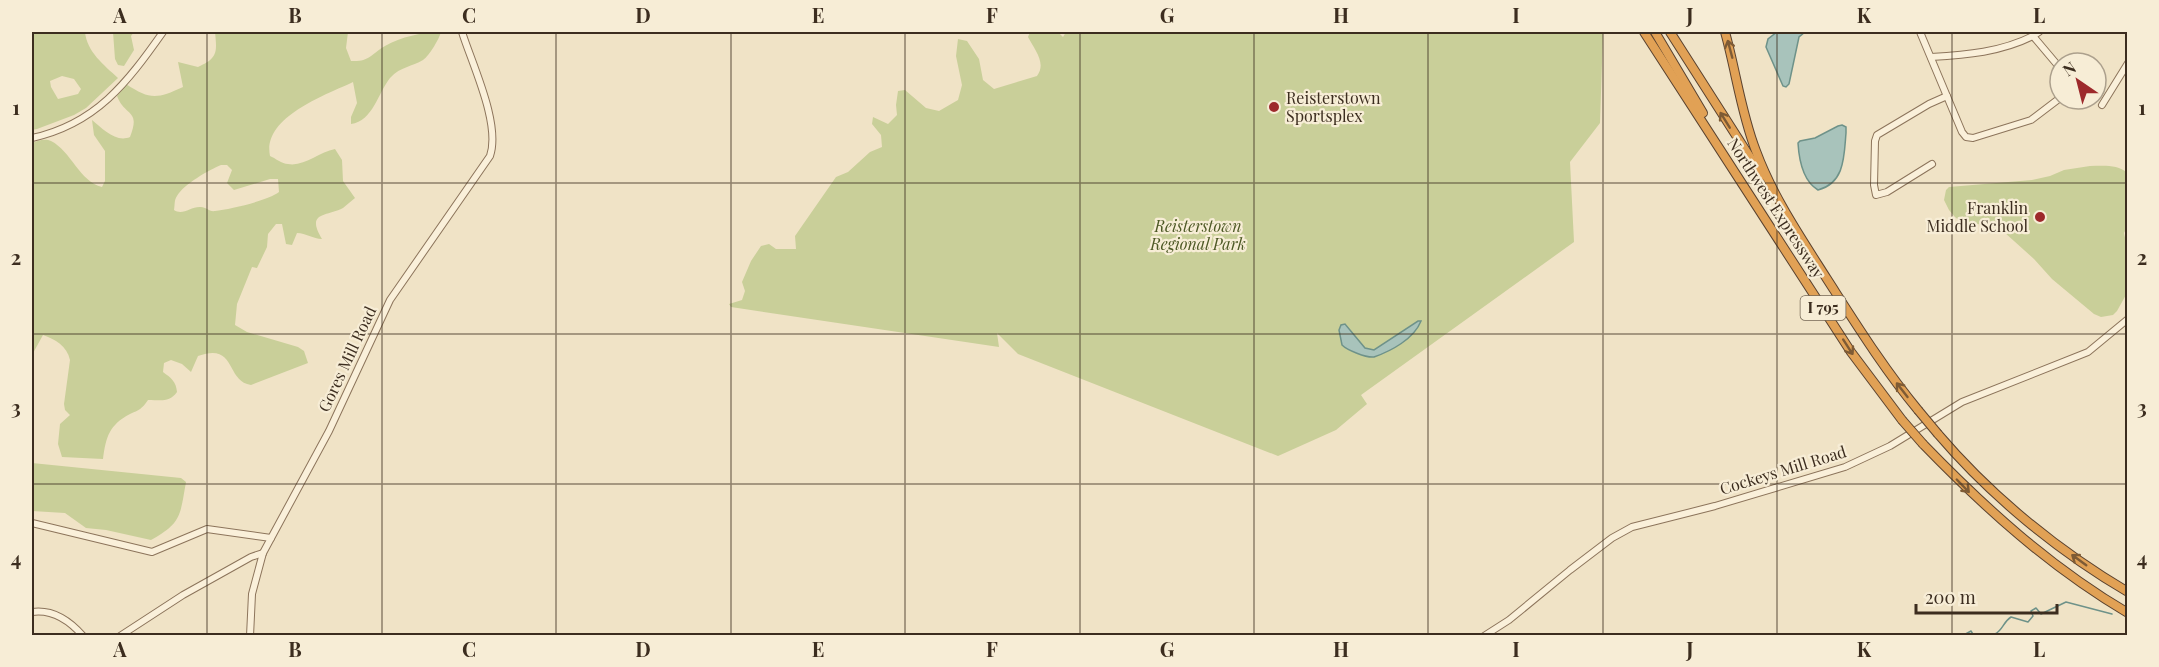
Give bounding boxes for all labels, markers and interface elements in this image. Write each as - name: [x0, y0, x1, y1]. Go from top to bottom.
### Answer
- text: A: [112, 1, 127, 28]
- text: B: [288, 1, 302, 28]
- text: C: [462, 1, 476, 28]
- text: D: [635, 1, 651, 28]
- text: E: [812, 1, 824, 28]
- text: F: [986, 1, 998, 28]
- text: G: [1160, 1, 1175, 28]
- text: H: [1333, 1, 1349, 28]
- text: I: [1512, 1, 1520, 28]
- text: J: [1685, 1, 1694, 28]
- text: K: [1857, 1, 1872, 28]
- text: L: [2033, 1, 2045, 28]
- one-way arrow: [1724, 40, 1735, 59]
- north arrow: [2048, 51, 2108, 111]
- text: N: [2058, 56, 2080, 80]
- place label: Reisterstown Sportsplex: [1286, 87, 1381, 126]
- text: 1: [12, 93, 20, 120]
- text: 1: [2138, 93, 2146, 120]
- marker: Reisterstown Sportsplex: [1267, 100, 1281, 114]
- one-way arrow: [1719, 112, 1731, 128]
- street label: Northwest Expressway: [1723, 134, 1830, 282]
- place label: Franklin Middle School: [1927, 197, 2028, 236]
- marker: Franklin Middle School: [2033, 210, 2047, 224]
- park label: Reisterstown Regional Park: [1149, 215, 1246, 254]
- text: 2: [11, 243, 21, 270]
- text: 2: [2137, 243, 2147, 270]
- road number: I 795: [1800, 296, 1846, 320]
- street label: Gores Mill Road: [313, 303, 380, 415]
- one-way arrow: [1842, 338, 1854, 355]
- one-way arrow: [1895, 382, 1908, 398]
- text: 3: [11, 393, 21, 420]
- text: 3: [2137, 393, 2147, 420]
- street label: Cockeys Mill Road: [1717, 440, 1849, 499]
- one-way arrow: [1956, 478, 1971, 493]
- text: 4: [11, 544, 21, 571]
- text: 4: [2137, 544, 2147, 571]
- one-way arrow: [2071, 554, 2087, 566]
- scale bar: [1916, 577, 2057, 615]
- text: 200 m: [1925, 585, 1976, 609]
- text: A: [112, 635, 127, 662]
- text: B: [288, 635, 302, 662]
- text: C: [462, 635, 476, 662]
- text: D: [635, 635, 651, 662]
- text: E: [812, 635, 824, 662]
- text: F: [986, 635, 998, 662]
- text: G: [1160, 635, 1175, 662]
- text: H: [1333, 635, 1349, 662]
- text: I: [1512, 635, 1520, 662]
- text: J: [1685, 635, 1694, 662]
- text: K: [1857, 635, 1872, 662]
- text: L: [2033, 635, 2045, 662]

